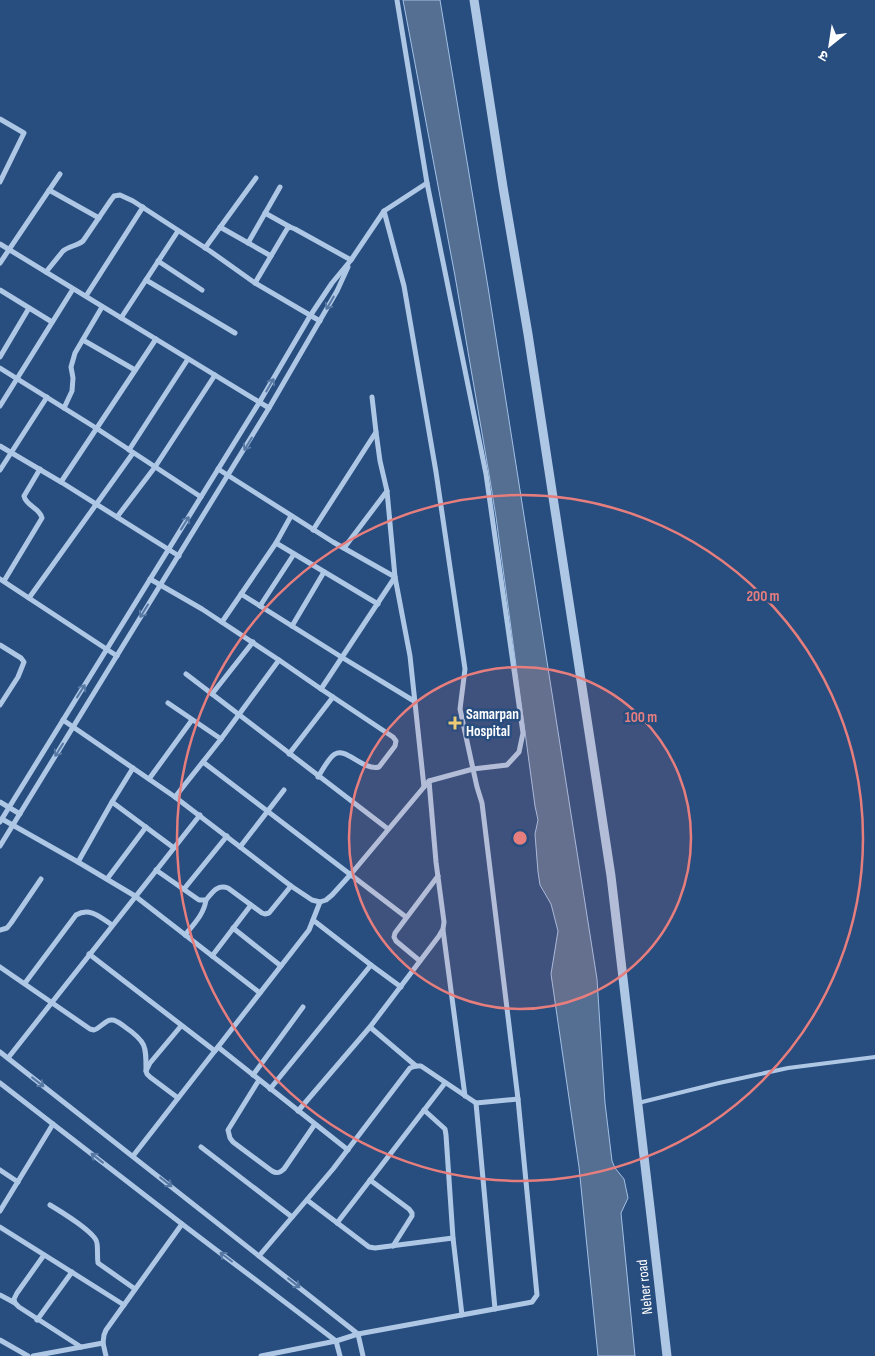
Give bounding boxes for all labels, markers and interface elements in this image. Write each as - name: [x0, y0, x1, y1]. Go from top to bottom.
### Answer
- north arrow: [805, 20, 855, 70]
- text: उ: [815, 46, 832, 65]
- one-way arrow: [325, 296, 335, 310]
- one-way arrow: [265, 378, 275, 392]
- one-way arrow: [242, 436, 252, 450]
- one-way arrow: [180, 516, 190, 530]
- text: 200 m: [746, 587, 780, 606]
- one-way arrow: [139, 604, 149, 618]
- one-way arrow: [76, 684, 86, 698]
- place label: Samarpan Hospital: [466, 705, 519, 741]
- text: 100 m: [625, 708, 657, 727]
- marker: Samarpan Hospital: [448, 716, 462, 730]
- one-way arrow: [54, 743, 64, 757]
- centre of rings: [511, 829, 529, 847]
- one-way arrow: [32, 1077, 45, 1088]
- one-way arrow: [90, 1153, 104, 1163]
- one-way arrow: [159, 1177, 172, 1188]
- one-way arrow: [220, 1252, 233, 1263]
- street label: Neher road: [633, 1259, 657, 1315]
- one-way arrow: [287, 1278, 300, 1289]

